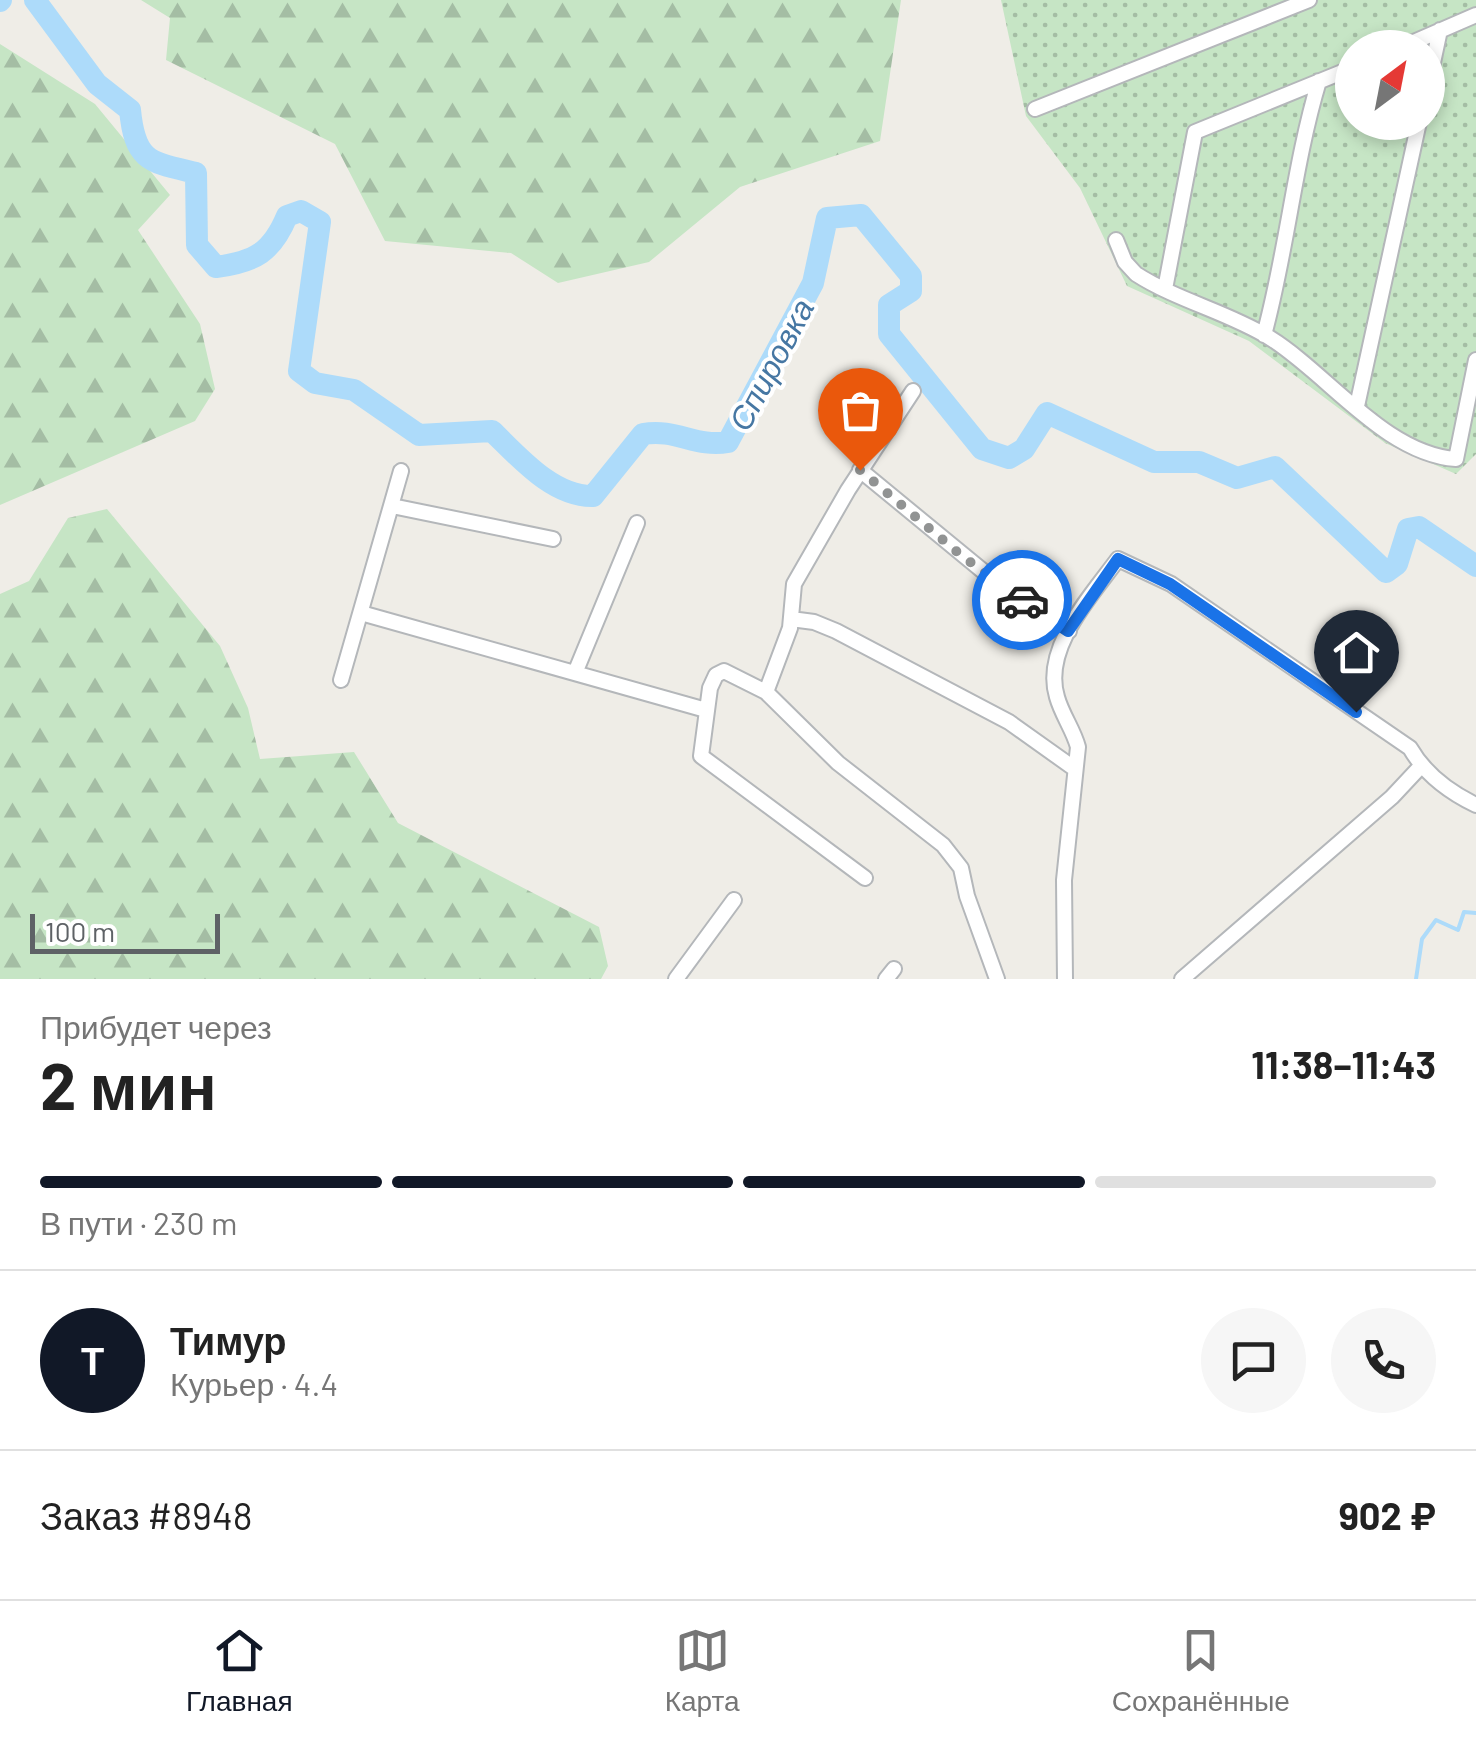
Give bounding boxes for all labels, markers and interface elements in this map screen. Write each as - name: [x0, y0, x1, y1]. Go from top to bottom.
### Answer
- north arrow: [1335, 30, 1445, 140]
- map controls: [1335, 30, 1445, 140]
- water label: Спировка: [719, 292, 821, 437]
- pin: [818, 368, 903, 471]
- icon: bag: [833, 383, 888, 438]
- courier: [972, 550, 1072, 650]
- icon: car: [995, 573, 1050, 628]
- pin: [1314, 610, 1399, 713]
- icon: home: [1329, 625, 1384, 680]
- scale bar: [30, 909, 220, 954]
- text: 100 m: [45, 914, 115, 948]
- text: Прибудет через: [40, 1007, 272, 1045]
- text: 11:38–11:43: [1251, 1041, 1436, 1087]
- text: 2 мин: [40, 1045, 217, 1123]
- text: В пути · 230 m: [40, 1203, 238, 1241]
- button: chat: [1201, 1308, 1306, 1413]
- button: phone: [1331, 1308, 1436, 1413]
- text: Тимур: [170, 1317, 287, 1363]
- text: Т: [81, 1337, 104, 1383]
- text: Курьер · 4.4: [170, 1364, 338, 1402]
- text: Заказ #8948: [40, 1492, 253, 1538]
- text: 902 ₽: [1339, 1492, 1436, 1538]
- tab: Главная: [186, 1623, 293, 1718]
- tab: Карта: [665, 1623, 740, 1718]
- tab: Сохранённые: [1112, 1623, 1290, 1718]

